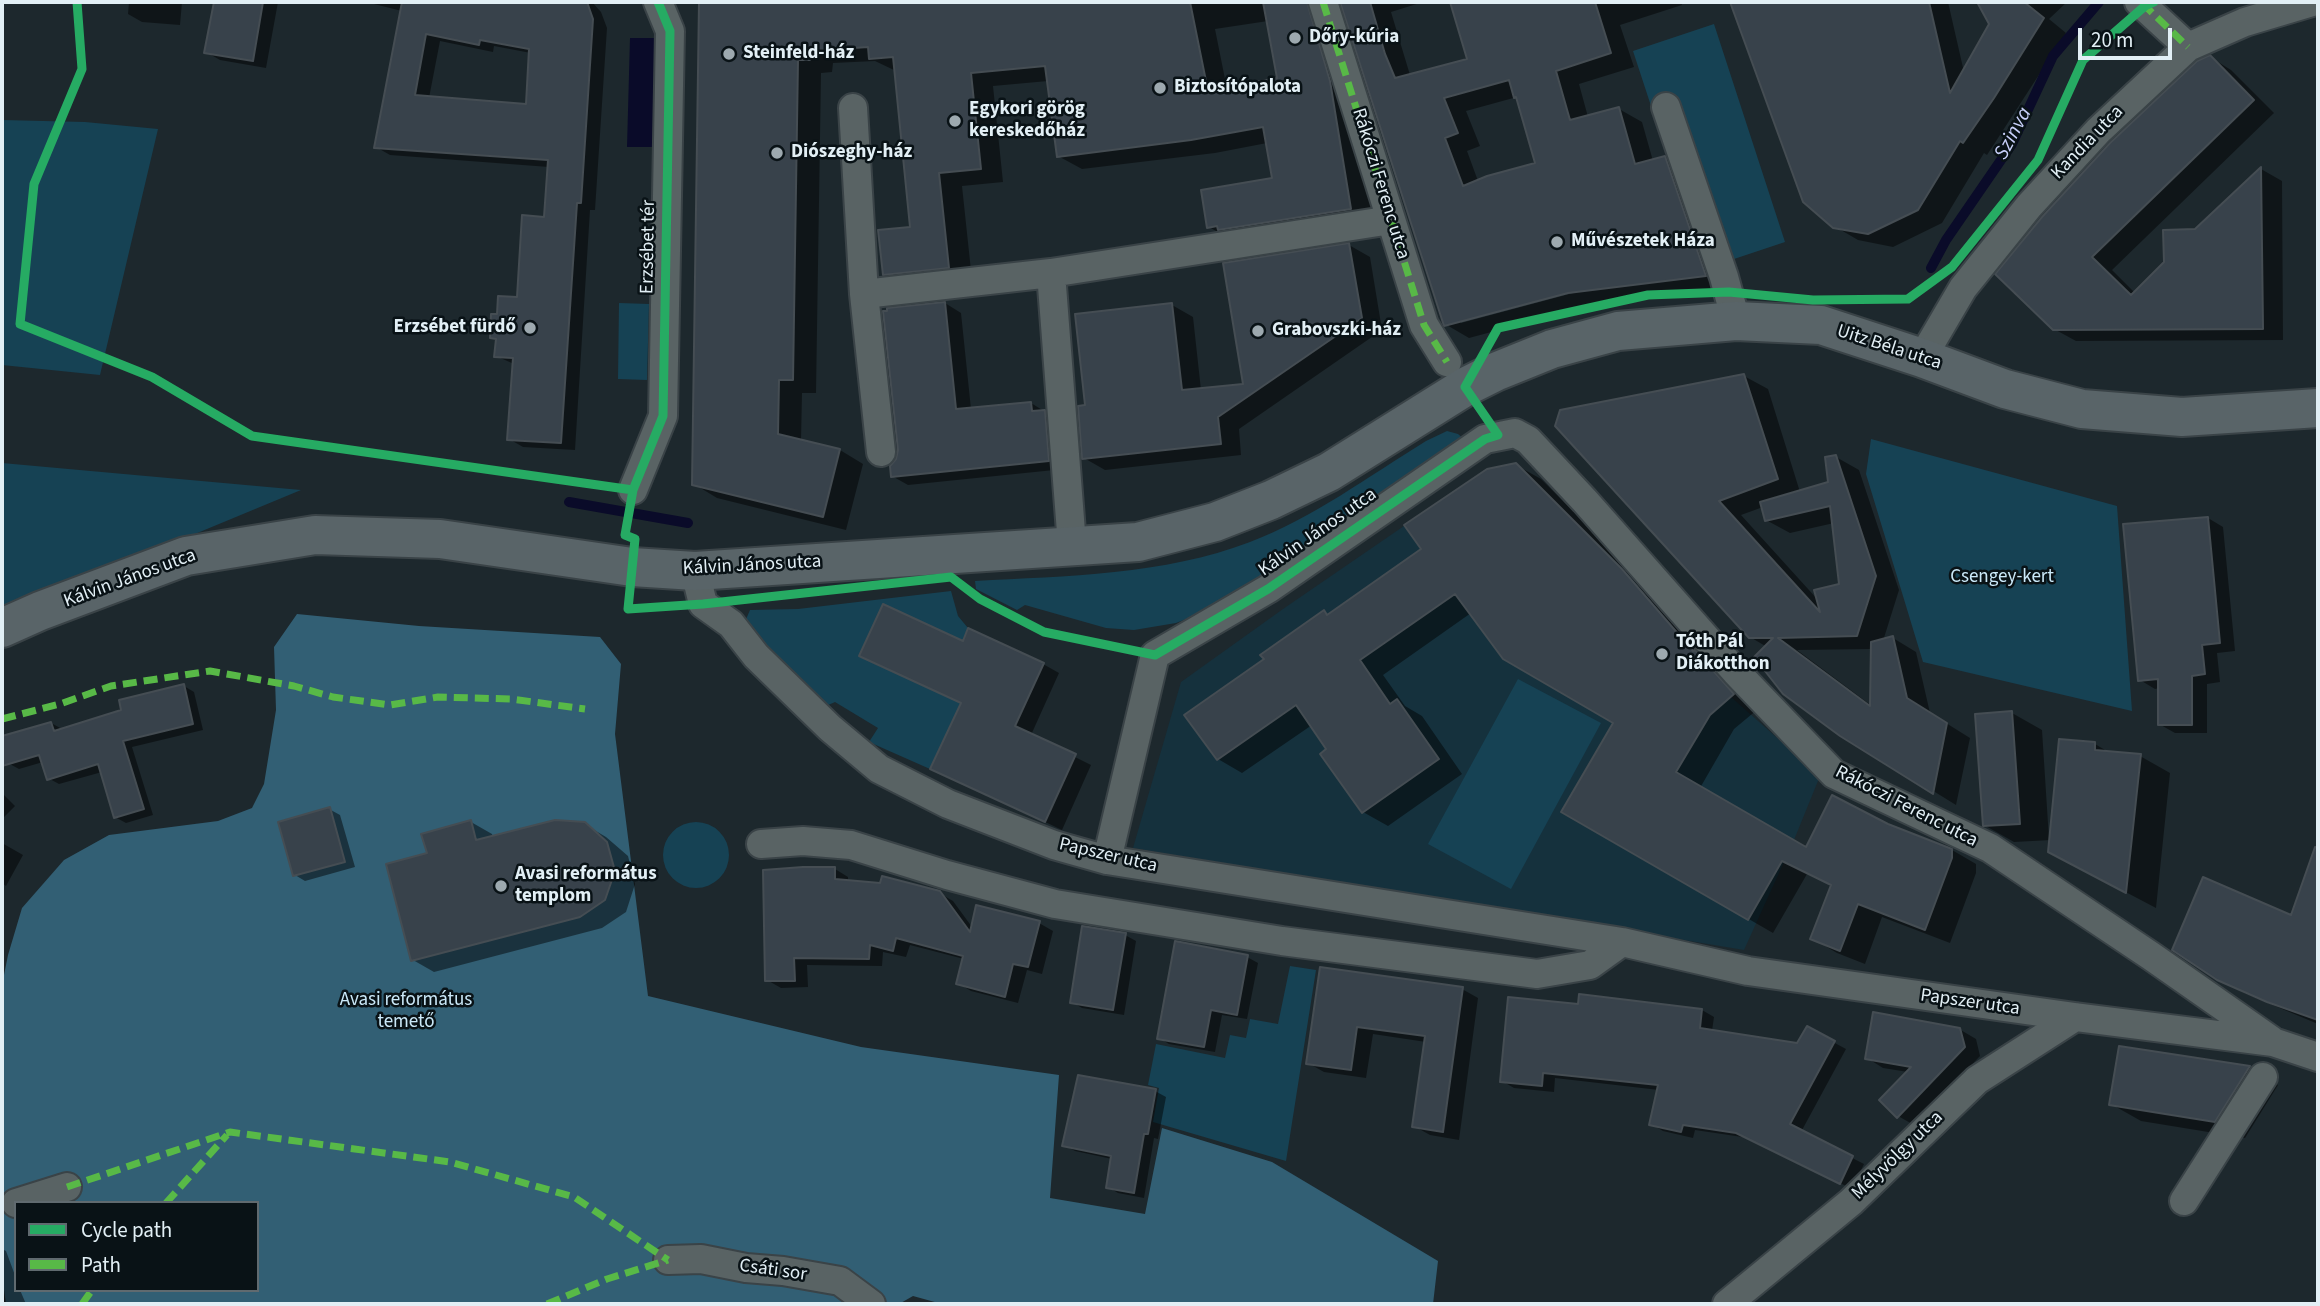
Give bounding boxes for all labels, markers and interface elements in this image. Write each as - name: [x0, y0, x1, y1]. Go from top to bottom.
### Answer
- scale bar: [2082, 14, 2176, 58]
- text: 20 m: [2091, 25, 2133, 55]
- place label: Dőry-kúria: [1309, 27, 1399, 49]
- marker: Dőry-kúria: [1287, 30, 1303, 46]
- place label: Steinfeld-ház: [743, 43, 854, 65]
- marker: Steinfeld-ház: [721, 46, 737, 62]
- place label: Biztosítópalota: [1174, 77, 1301, 99]
- marker: Biztosítópalota: [1152, 80, 1168, 96]
- place label: Egykori görög kereskedőház: [969, 99, 1085, 143]
- street label: Kandia utca: [2047, 101, 2129, 185]
- water label: Szinva: [1990, 103, 2038, 165]
- street label: Rákóczi Ferenc utca: [1346, 106, 1414, 262]
- marker: Egykori görög kereskedőház: [947, 113, 963, 129]
- place label: Diószeghy-ház: [791, 142, 912, 164]
- marker: Diószeghy-ház: [769, 145, 785, 161]
- street label: Erzsébet tér: [637, 200, 661, 294]
- place label: Művészetek Háza: [1571, 231, 1715, 253]
- marker: Művészetek Háza: [1549, 234, 1565, 250]
- place label: Erzsébet fürdő: [393, 317, 516, 339]
- marker: Erzsébet fürdő: [522, 320, 538, 336]
- place label: Grabovszki-ház: [1272, 320, 1401, 342]
- street label: Uitz Béla utca: [1834, 320, 1944, 376]
- marker: Grabovszki-ház: [1250, 323, 1266, 339]
- street label: Kálvin János utca: [1255, 484, 1381, 582]
- street label: Kálvin János utca: [61, 545, 199, 613]
- street label: Kálvin János utca: [682, 551, 822, 581]
- park label: Csengey-kert: [1950, 567, 2054, 589]
- place label: Tóth Pál Diákotthon: [1676, 632, 1770, 676]
- marker: Tóth Pál Diákotthon: [1654, 646, 1670, 662]
- street label: Rákóczi Ferenc utca: [1831, 761, 1981, 853]
- street label: Papszer utca: [1057, 834, 1159, 878]
- place label: Avasi református templom: [515, 864, 657, 908]
- marker: Avasi református templom: [493, 878, 509, 894]
- street label: Papszer utca: [1919, 985, 2021, 1021]
- park label: Avasi református temető: [340, 990, 472, 1034]
- street label: Mélyvölgy utca: [1848, 1107, 1948, 1205]
- legend: [14, 1201, 259, 1292]
- text: Cycle path: [81, 1215, 172, 1245]
- text: Path: [81, 1250, 121, 1280]
- street label: Csáti sor: [738, 1255, 808, 1287]

